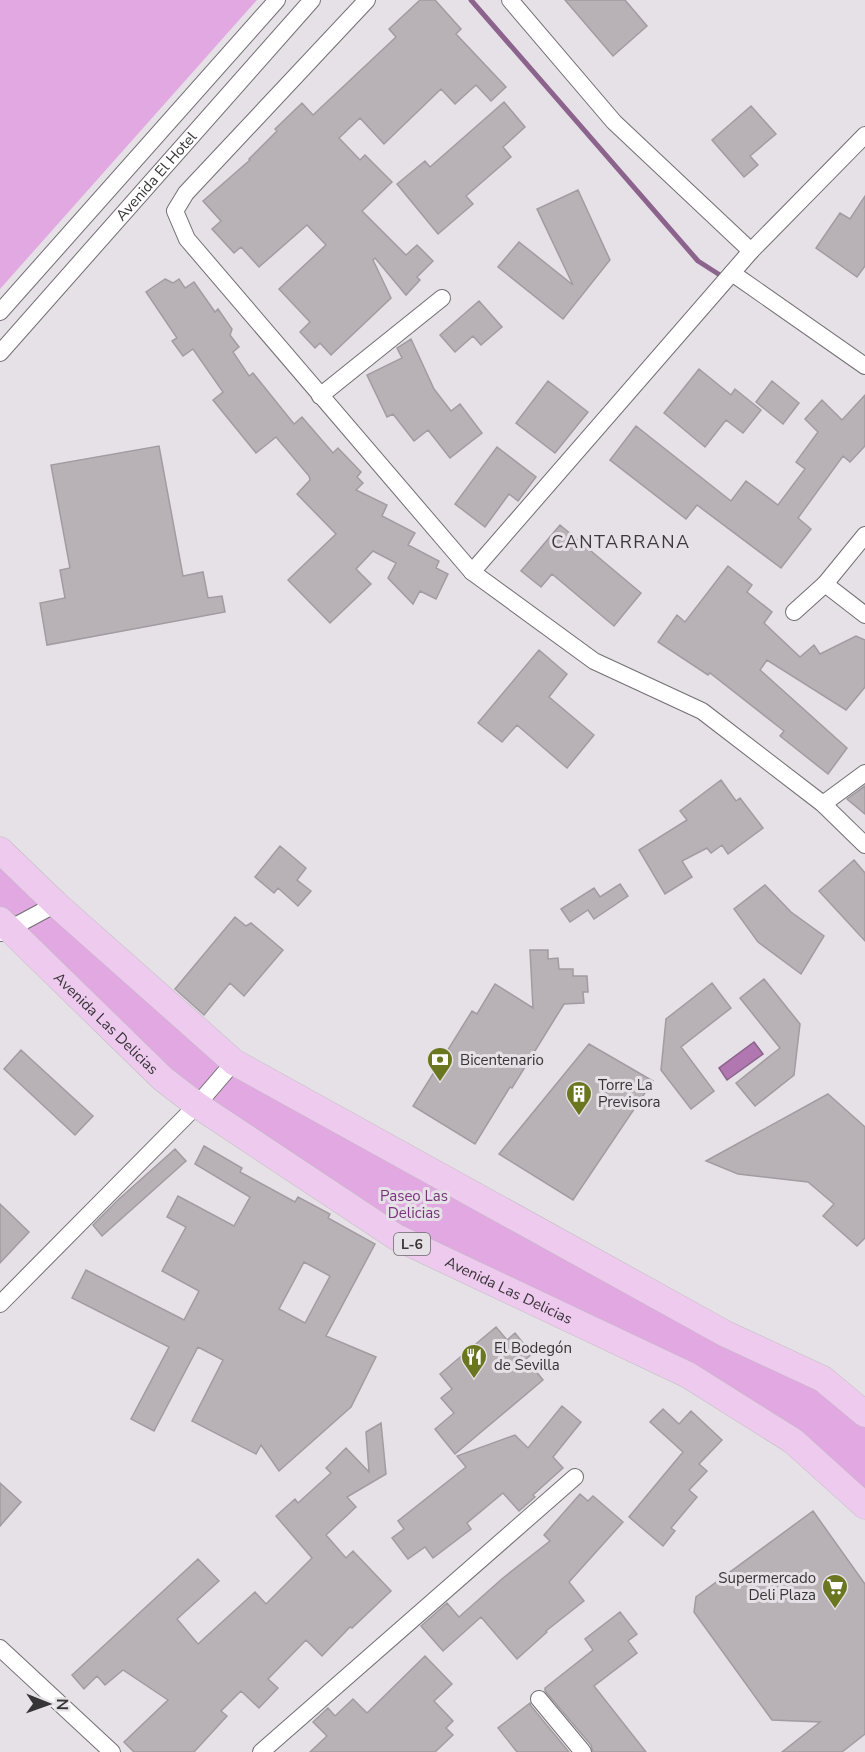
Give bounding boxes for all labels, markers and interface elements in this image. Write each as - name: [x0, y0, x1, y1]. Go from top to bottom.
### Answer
- street label: Avenida El Hotel: [111, 127, 202, 225]
- district label: CANTARRANA: [551, 530, 691, 554]
- street label: Avenida Las Delicias: [49, 968, 163, 1079]
- bank icon: Bicentenario: [425, 1045, 455, 1083]
- place label: Bicentenario: [460, 1050, 544, 1070]
- place label: Torre La Previsora: [598, 1075, 661, 1112]
- building icon: Torre La Previsora: [564, 1079, 594, 1117]
- park label: Paseo Las Delicias: [380, 1186, 448, 1223]
- road number: L-6: [394, 1233, 430, 1255]
- street label: Avenida Las Delicias: [442, 1252, 576, 1329]
- place label: El Bodegón de Sevilla: [494, 1338, 572, 1375]
- restaurant icon: El Bodegón de Sevilla: [459, 1342, 489, 1380]
- place label: Supermercado Deli Plaza: [718, 1568, 816, 1605]
- supermarket icon: Supermercado Deli Plaza: [820, 1572, 850, 1610]
- north arrow: [18, 1674, 78, 1734]
- text: N: [51, 1698, 73, 1710]

